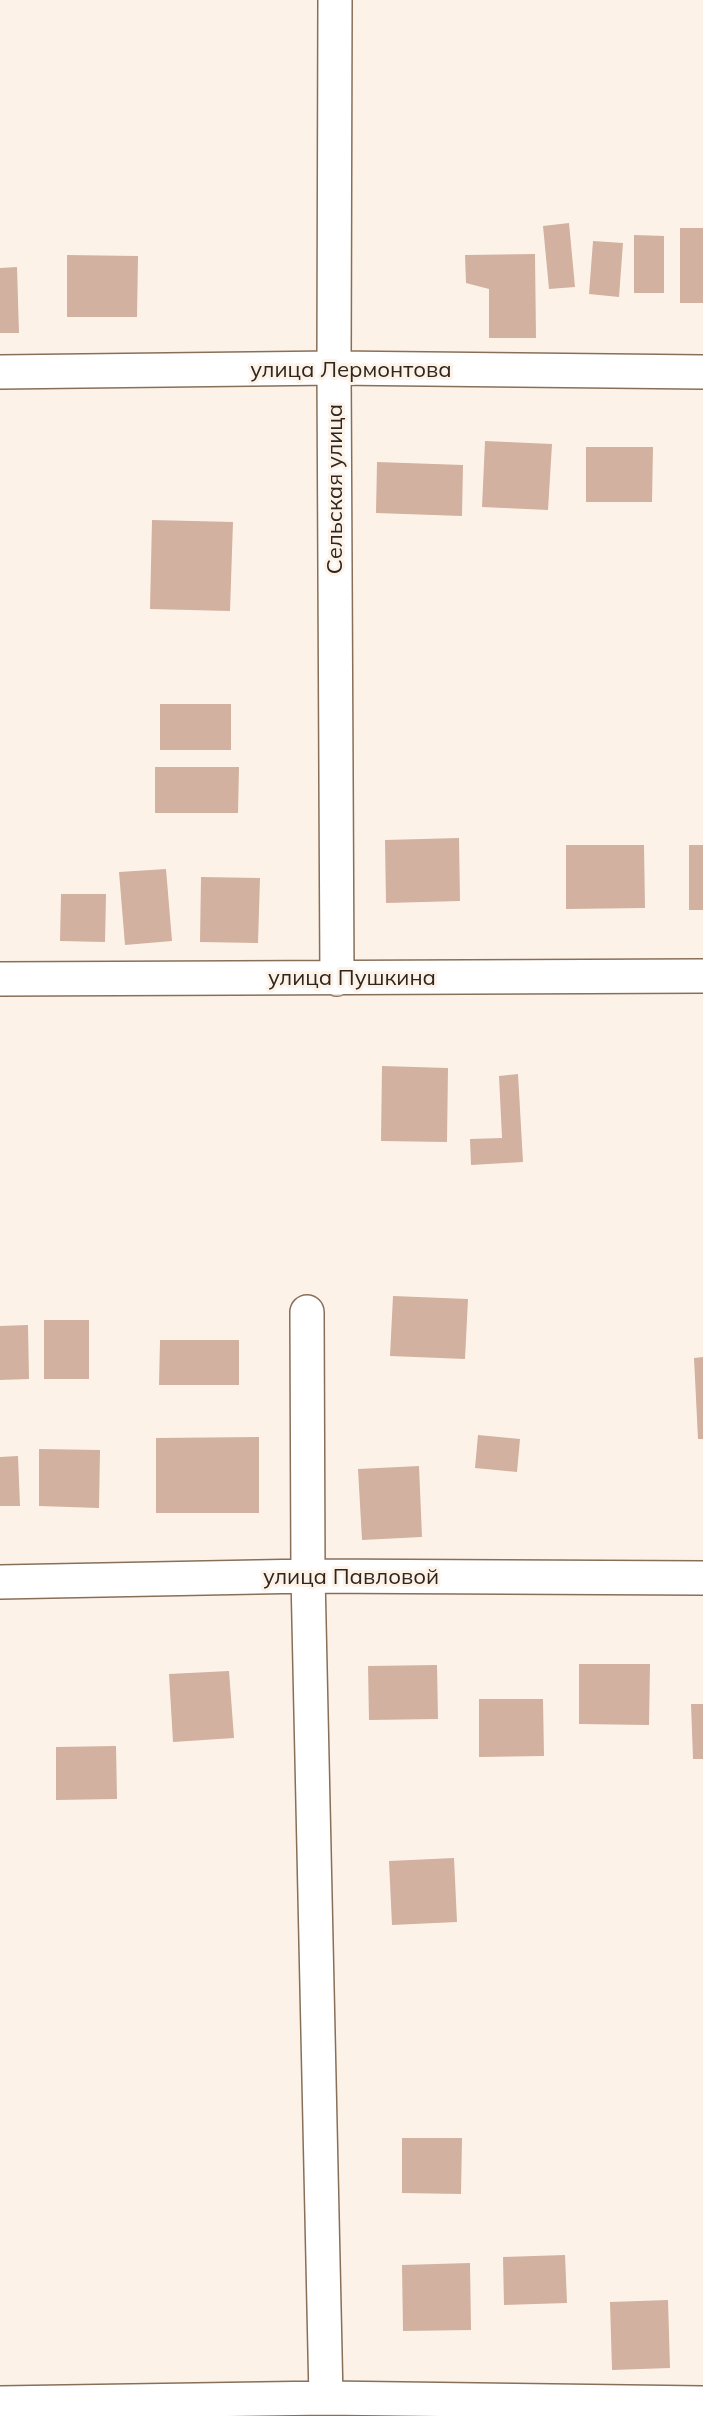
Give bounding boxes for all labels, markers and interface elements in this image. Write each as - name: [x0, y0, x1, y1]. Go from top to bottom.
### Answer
- street label: улица Лермонтова: [250, 357, 452, 383]
- street label: Сельская улица: [322, 404, 348, 574]
- street label: улица Пушкина: [268, 965, 436, 991]
- street label: улица Павловой: [263, 1564, 439, 1590]

